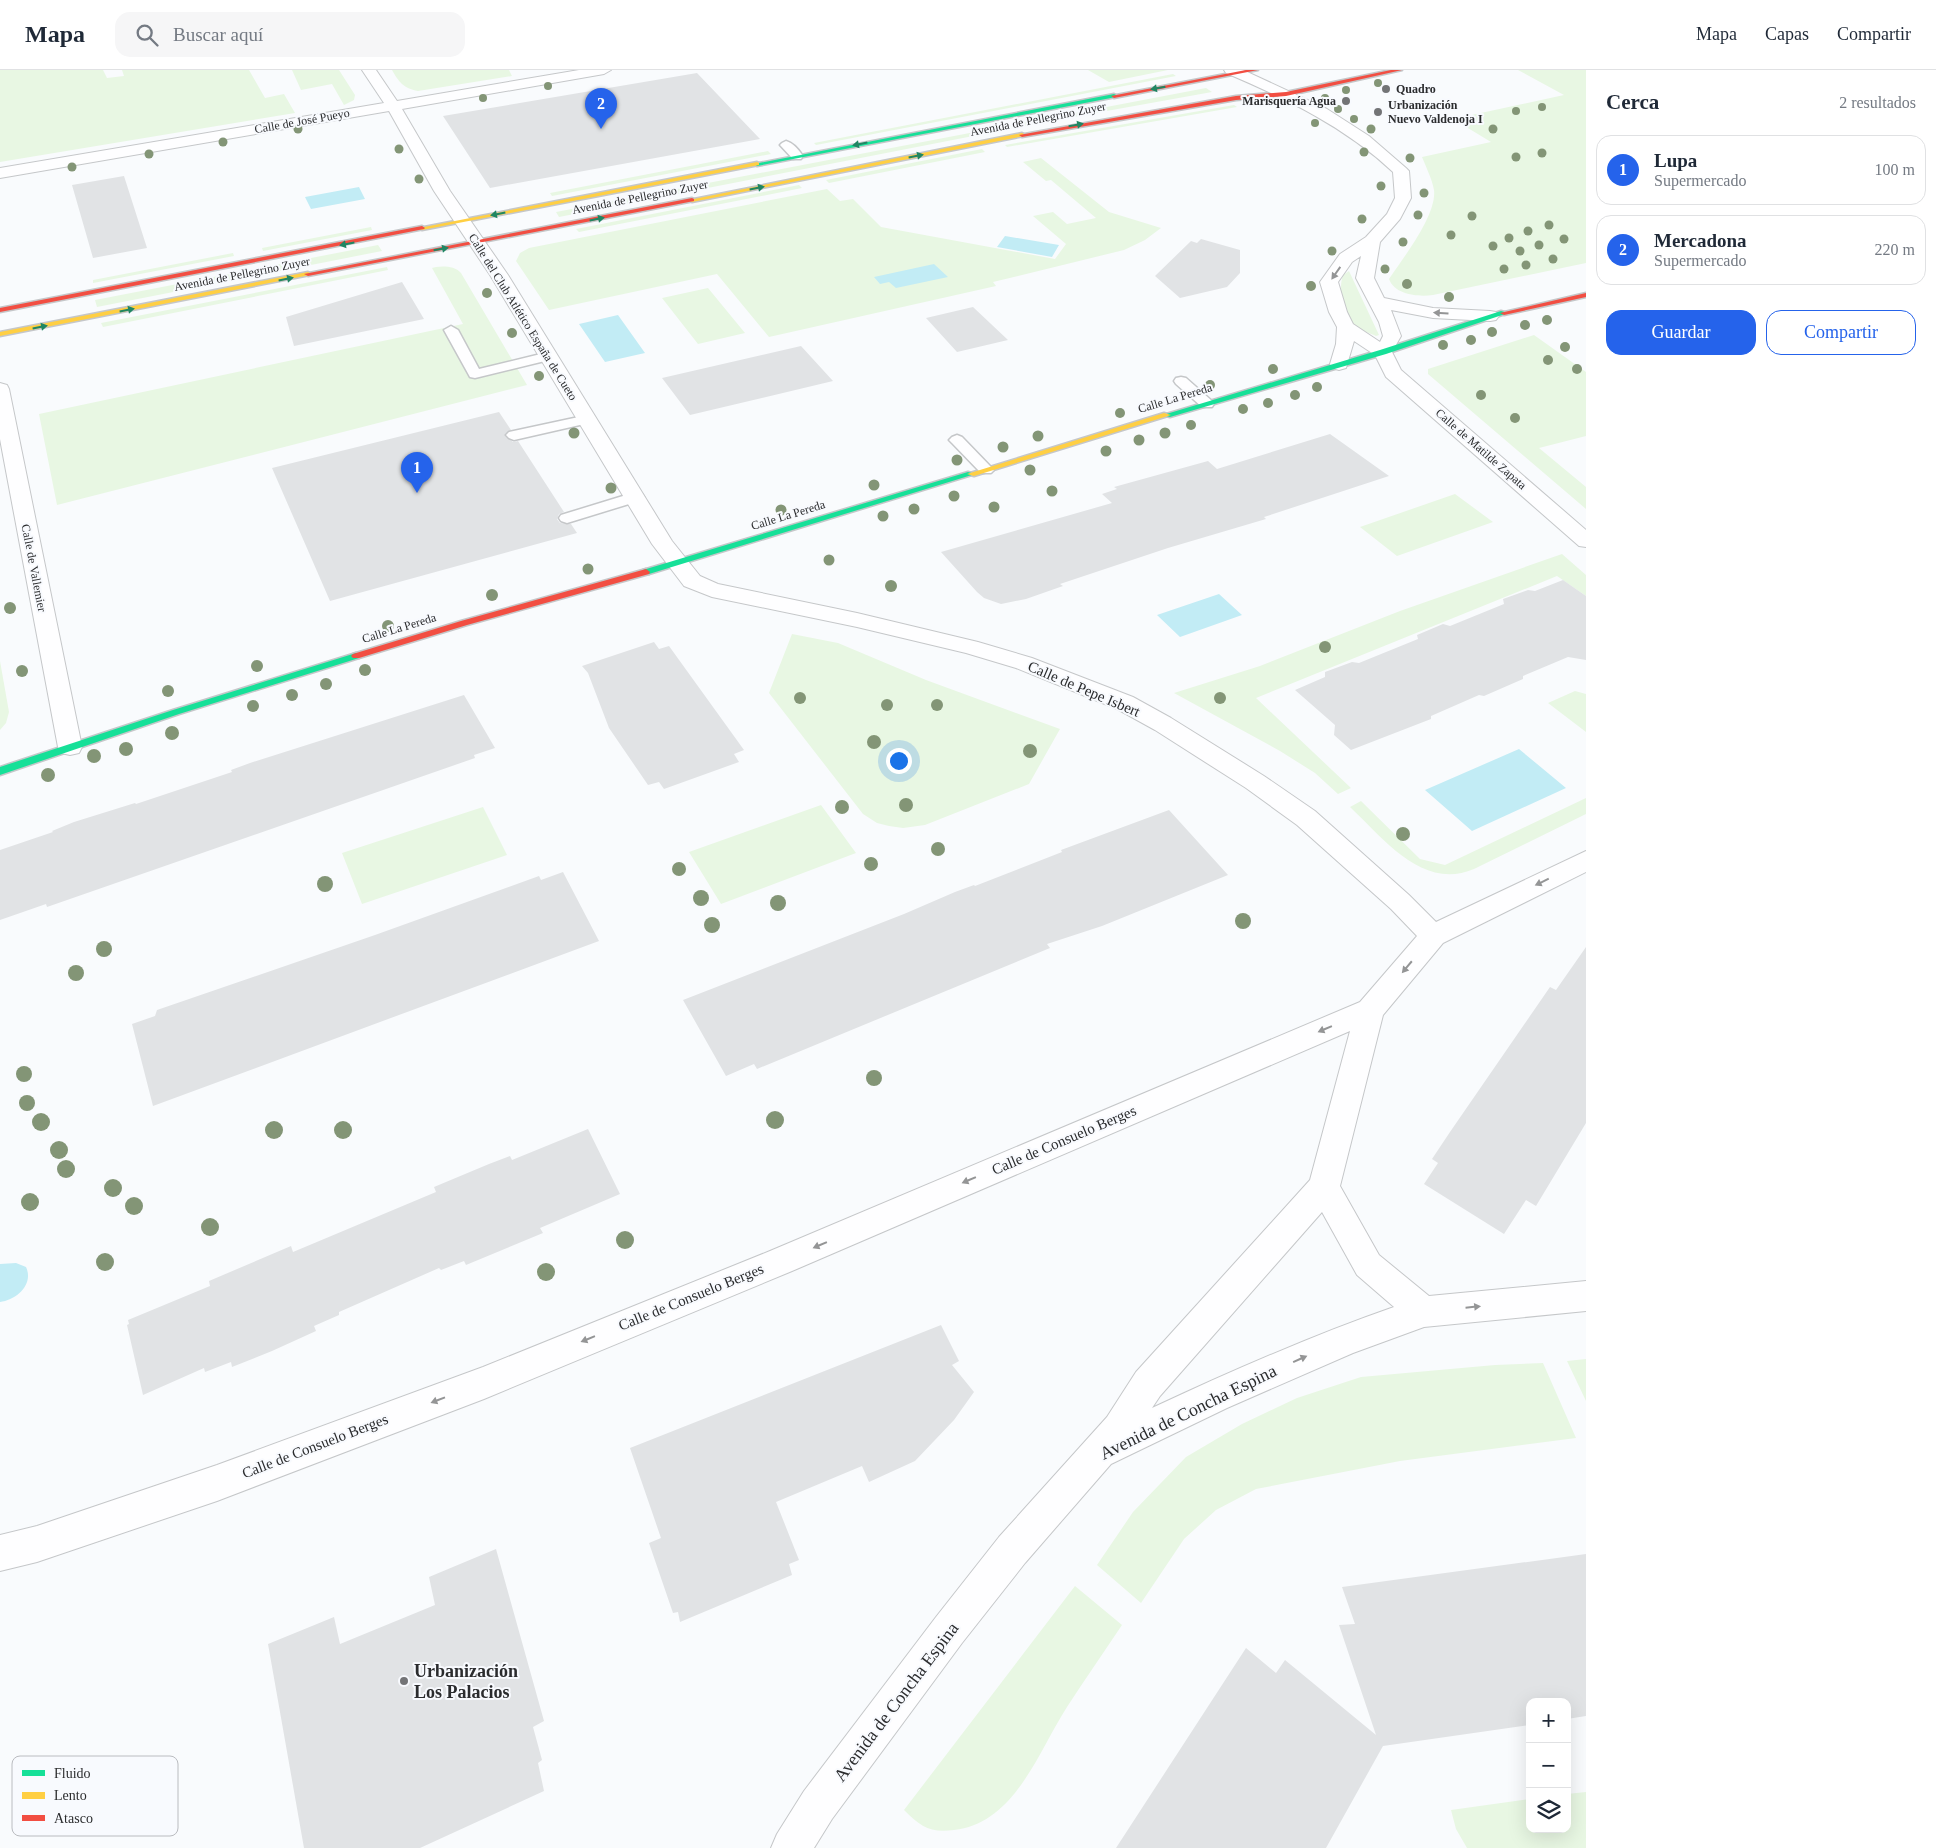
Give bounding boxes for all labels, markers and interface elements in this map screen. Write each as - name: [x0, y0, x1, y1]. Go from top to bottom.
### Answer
- search box: [115, 12, 465, 57]
- text: Mapa: [25, 21, 85, 47]
- icon: search: [133, 21, 161, 49]
- text: Buscar aquí: [173, 24, 263, 45]
- text: Mapa: [1696, 24, 1737, 44]
- text: Capas: [1765, 24, 1809, 44]
- text: Compartir: [1837, 24, 1911, 44]
- place label: Quadro: [1396, 82, 1436, 96]
- marker: Quadro: [1380, 83, 1392, 95]
- one-way arrow: [1149, 84, 1165, 92]
- pin: 2: [585, 88, 617, 129]
- text: Cerca: [1606, 90, 1659, 114]
- place label: Marisquería Agua: [1242, 94, 1336, 108]
- text: 2 resultados: [1839, 94, 1916, 111]
- marker: Marisquería Agua: [1340, 95, 1352, 107]
- place label: Urbanización Nuevo Valdenoja I: [1388, 98, 1483, 126]
- street label: Avenida de Pellegrino Zuyer: [969, 99, 1107, 139]
- street label: Calle de José Pueyo: [253, 106, 351, 136]
- marker: Urbanización Nuevo Valdenoja I: [1372, 106, 1384, 118]
- one-way arrow: [1068, 121, 1084, 129]
- one-way arrow: [852, 140, 868, 148]
- text: Lupa: [1654, 150, 1697, 171]
- one-way arrow: [909, 152, 925, 160]
- text: 1: [1619, 161, 1627, 178]
- text: 100 m: [1875, 161, 1915, 178]
- text: Supermercado: [1654, 172, 1746, 189]
- street label: Avenida de Pellegrino Zuyer: [571, 177, 709, 217]
- one-way arrow: [749, 183, 765, 191]
- one-way arrow: [489, 210, 505, 218]
- one-way arrow: [590, 215, 605, 223]
- text: Mercadona: [1654, 230, 1747, 251]
- street label: Calle del Club Atlético España de Cueto: [466, 231, 580, 403]
- one-way arrow: [339, 240, 355, 248]
- text: 2: [1619, 241, 1627, 258]
- text: 220 m: [1875, 241, 1915, 258]
- one-way arrow: [433, 245, 449, 253]
- text: Supermercado: [1654, 252, 1746, 269]
- street label: Avenida de Pellegrino Zuyer: [173, 254, 311, 294]
- one-way arrow: [1331, 266, 1341, 280]
- one-way arrow: [279, 275, 294, 283]
- one-way arrow: [119, 306, 135, 314]
- one-way arrow: [1433, 309, 1449, 317]
- button: Guardar: [1606, 310, 1756, 355]
- button: Compartir: [1766, 310, 1916, 355]
- one-way arrow: [32, 323, 47, 331]
- street label: Calle La Pereda: [1136, 380, 1214, 416]
- street label: Calle de Matilde Zapata: [1433, 406, 1530, 493]
- pin: 1: [401, 452, 433, 493]
- street label: Calle La Pereda: [749, 497, 827, 533]
- street label: Calle de Vallemier: [19, 523, 49, 613]
- street label: Calle La Pereda: [360, 610, 438, 646]
- street label: Calle de Pepe Isbert: [1025, 658, 1143, 720]
- your location: [886, 748, 912, 774]
- one-way arrow: [1535, 879, 1549, 887]
- one-way arrow: [1401, 961, 1412, 974]
- one-way arrow: [1318, 1026, 1333, 1034]
- street label: Calle de Consuelo Berges: [989, 1102, 1139, 1178]
- one-way arrow: [962, 1177, 976, 1185]
- one-way arrow: [813, 1241, 827, 1249]
- street label: Calle de Consuelo Berges: [616, 1260, 766, 1333]
- one-way arrow: [1465, 1303, 1481, 1311]
- one-way arrow: [580, 1335, 595, 1343]
- one-way arrow: [1293, 1355, 1307, 1363]
- street label: Avenida de Concha Espina: [1096, 1360, 1280, 1464]
- one-way arrow: [430, 1397, 445, 1404]
- street label: Calle de Consuelo Berges: [240, 1411, 390, 1481]
- street label: Avenida de Concha Espina: [830, 1618, 962, 1786]
- place label: Urbanización Los Palacios: [414, 1661, 518, 1702]
- marker: Urbanización Los Palacios: [398, 1675, 410, 1687]
- map controls: [1526, 1698, 1571, 1833]
- button: +: [1526, 1698, 1571, 1743]
- button: −: [1526, 1743, 1571, 1788]
- legend: [12, 1756, 178, 1836]
- text: Fluido: [54, 1766, 91, 1781]
- text: Lento: [54, 1788, 87, 1803]
- button: layers: [1526, 1788, 1571, 1833]
- text: Atasco: [54, 1811, 93, 1826]

